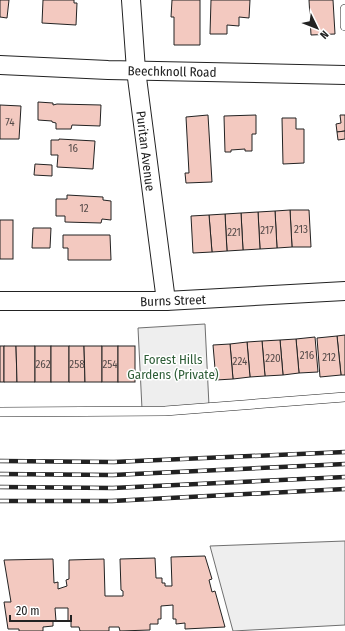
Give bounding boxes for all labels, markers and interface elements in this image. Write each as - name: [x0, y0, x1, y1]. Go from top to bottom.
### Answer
- north arrow: [297, 8, 337, 48]
- text: N: [317, 28, 331, 41]
- street label: Beechknoll Road: [127, 63, 217, 80]
- street label: Puritan Avenue: [133, 110, 158, 192]
- house number: 74: [5, 116, 15, 129]
- house number: 16: [68, 142, 78, 155]
- house number: 12: [79, 202, 89, 215]
- house number: 213: [294, 223, 308, 236]
- house number: 217: [260, 224, 274, 237]
- house number: 221: [227, 226, 241, 239]
- street label: Burns Street: [140, 292, 207, 309]
- house number: 216: [300, 349, 315, 362]
- house number: 212: [322, 351, 336, 364]
- park label: Forest Hills Gardens (Private): [127, 352, 219, 382]
- house number: 220: [265, 352, 281, 365]
- house number: 224: [233, 355, 248, 368]
- house number: 262: [35, 358, 51, 371]
- house number: 258: [69, 358, 85, 371]
- house number: 254: [102, 358, 118, 371]
- scale bar: [10, 597, 71, 623]
- text: 20 m: [16, 604, 40, 618]

